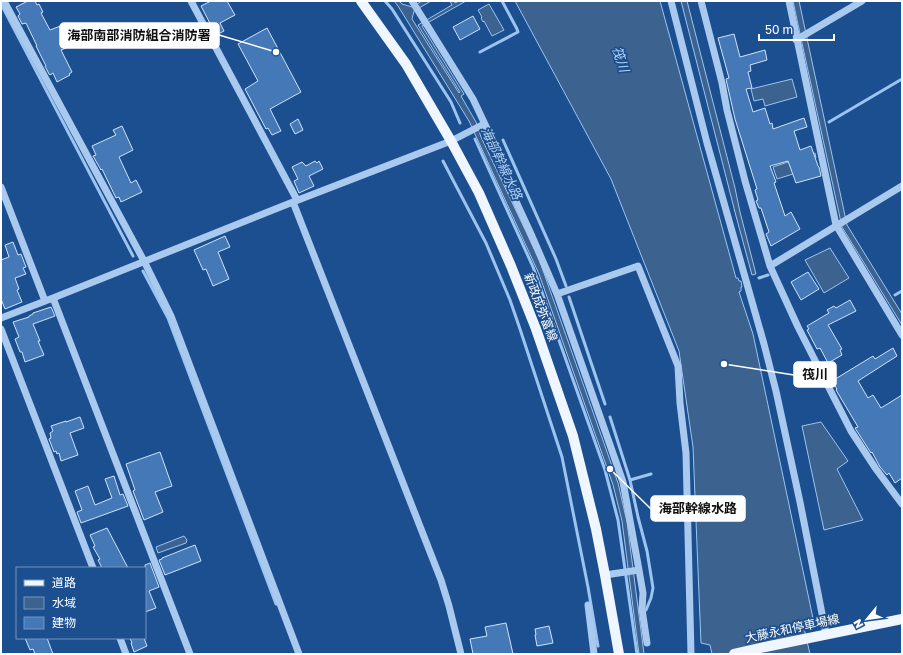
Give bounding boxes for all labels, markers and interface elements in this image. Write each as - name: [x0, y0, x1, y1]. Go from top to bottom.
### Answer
- scale bar: [759, 16, 834, 42]
- text: 50 m: [765, 22, 793, 37]
- callout: 海部南部消防組合消防署: [60, 23, 219, 48]
- text: 海部南部消防組合消防署: [67, 27, 211, 43]
- water label: 筏川: [609, 44, 633, 76]
- water label: 海部幹線水路: [478, 124, 526, 203]
- street label: 新政成弥富線: [521, 271, 561, 343]
- callout: 筏川: [794, 362, 836, 387]
- text: 筏川: [802, 366, 828, 382]
- callout: 海部幹線水路: [651, 496, 745, 521]
- text: 海部幹線水路: [659, 500, 737, 516]
- legend: [16, 567, 146, 639]
- text: 道路: [52, 575, 76, 590]
- text: 水域: [52, 595, 76, 610]
- north arrow: [847, 599, 887, 639]
- street label: 大藤永和停車場線: [743, 611, 841, 645]
- text: 建物: [52, 615, 76, 630]
- text: N: [850, 617, 866, 631]

